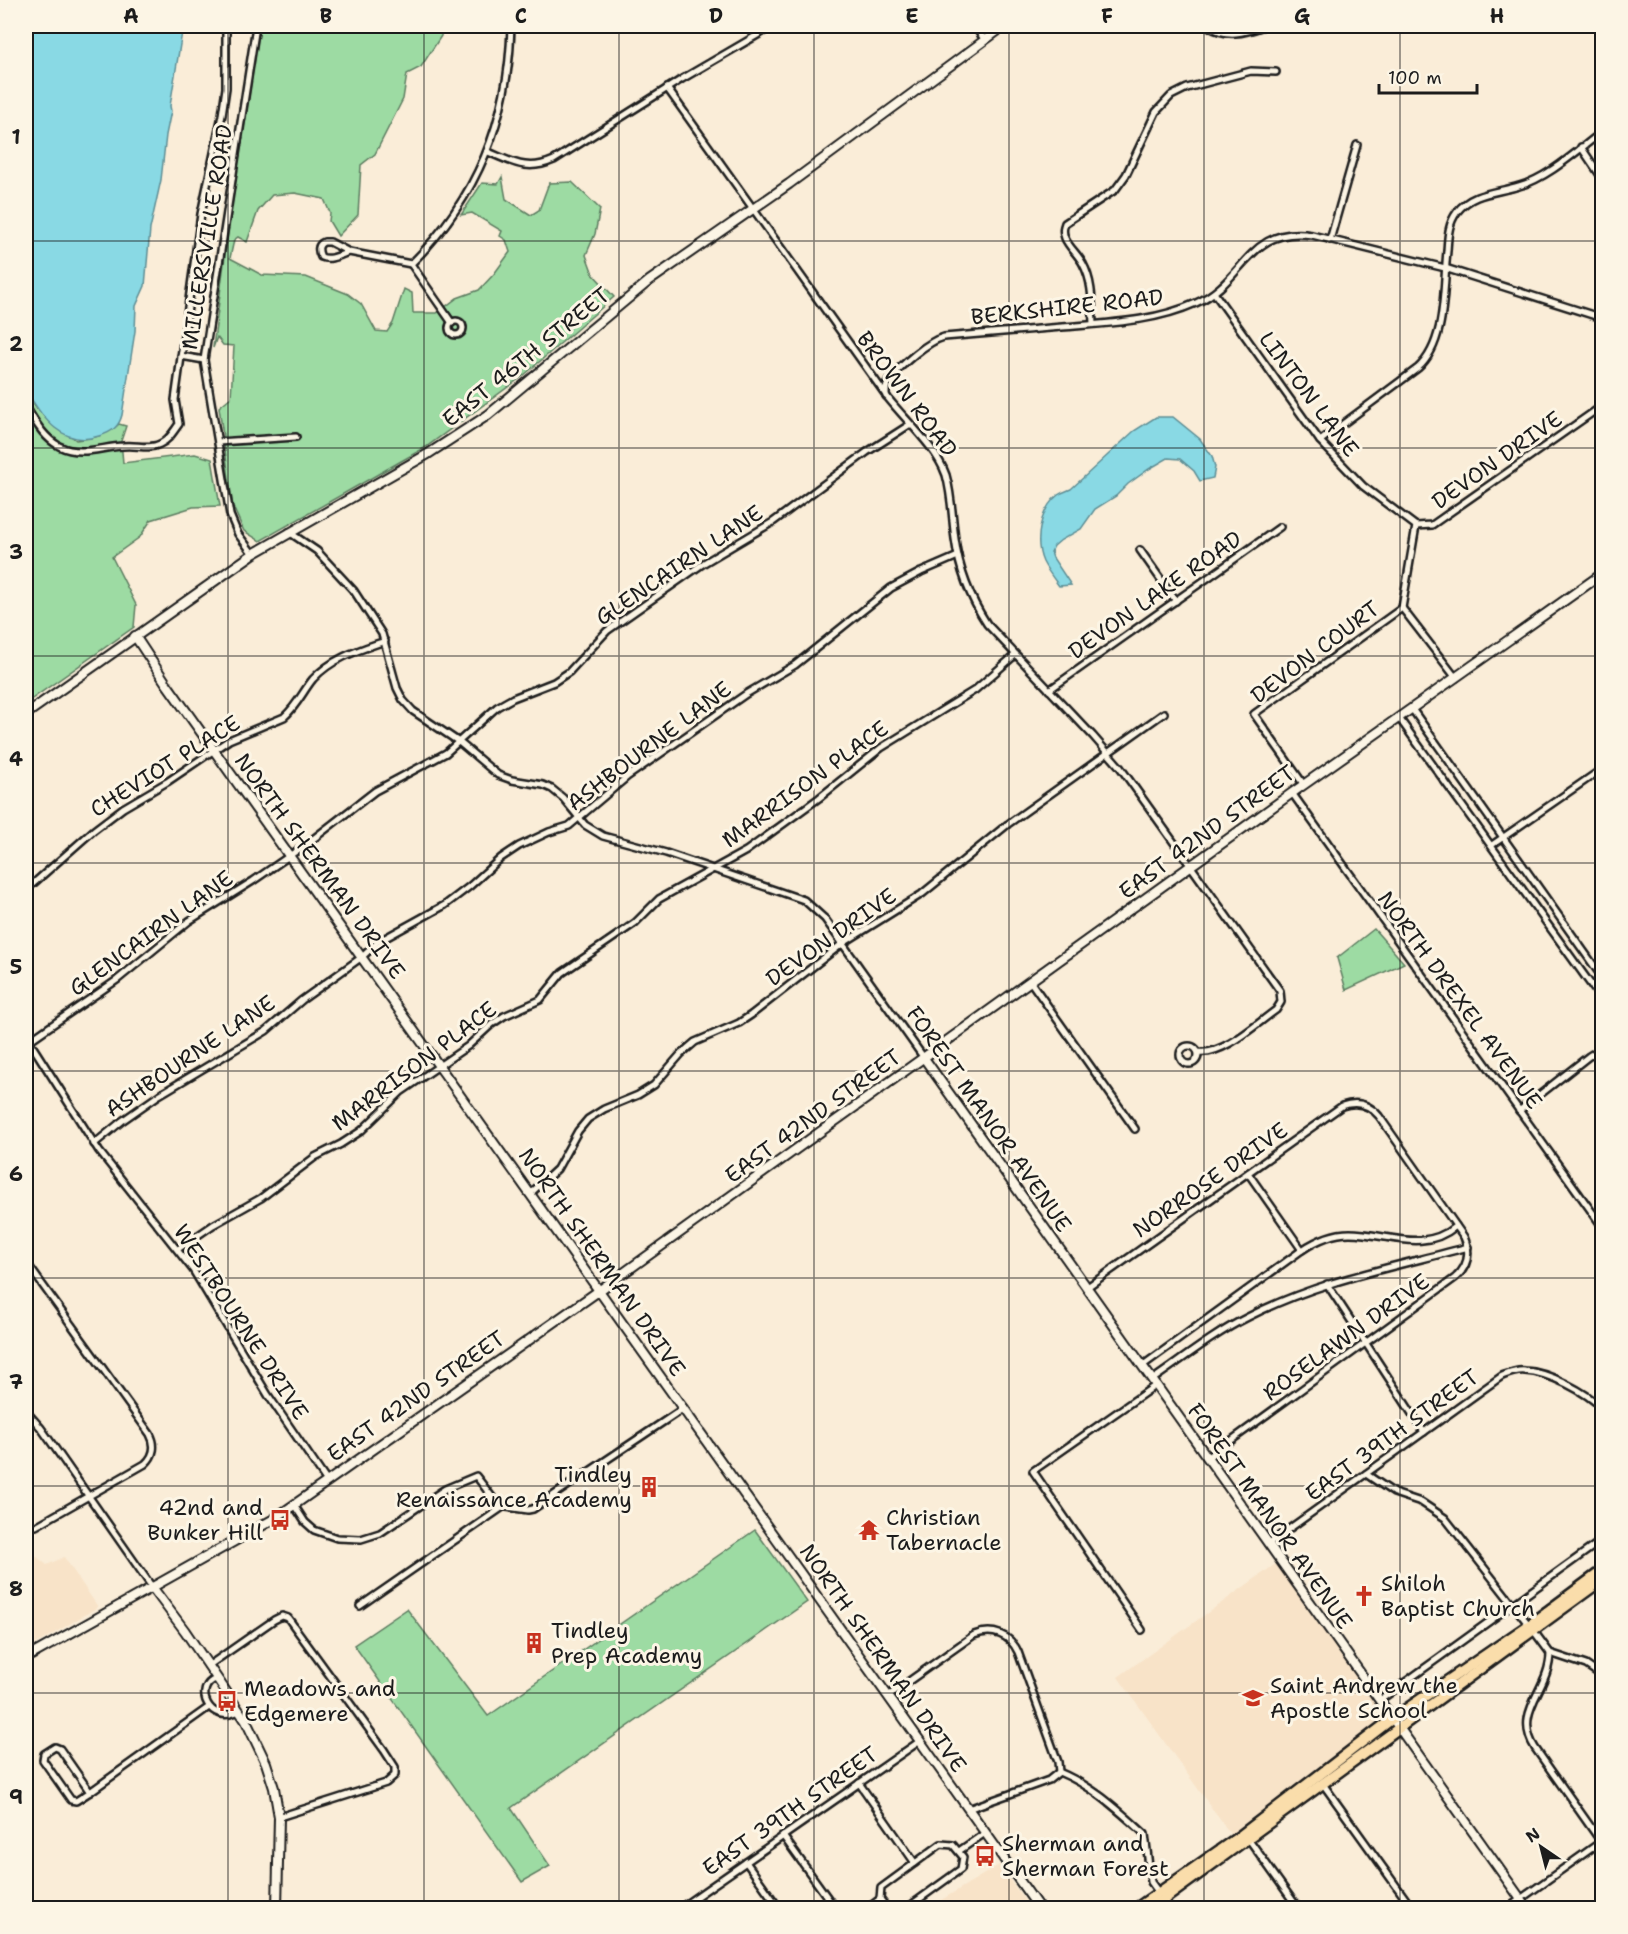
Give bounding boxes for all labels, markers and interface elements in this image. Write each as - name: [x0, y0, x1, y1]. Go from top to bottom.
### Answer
- text: A: [123, 3, 139, 29]
- text: B: [320, 3, 332, 29]
- text: C: [515, 3, 527, 29]
- text: D: [709, 3, 723, 29]
- text: E: [905, 3, 919, 29]
- text: F: [1101, 3, 1113, 29]
- text: G: [1294, 3, 1310, 29]
- text: H: [1490, 3, 1504, 29]
- scale bar: [1379, 57, 1476, 95]
- text: 100 m: [1388, 66, 1442, 90]
- street label: MILLERSVILLE ROAD: [175, 122, 239, 352]
- text: 1: [11, 124, 21, 150]
- street label: EAST 46TH STREET: [436, 280, 616, 434]
- street label: BERKSHIRE ROAD: [969, 282, 1165, 332]
- street label: BROWN ROAD: [850, 325, 964, 463]
- street label: LINTON LANE: [1252, 325, 1366, 463]
- text: 2: [9, 331, 23, 357]
- street label: DEVON DRIVE: [1426, 404, 1568, 516]
- street label: GLENCAIRN LANE: [590, 498, 768, 632]
- street label: DEVON LAKE ROAD: [1063, 524, 1247, 666]
- text: 3: [9, 539, 23, 565]
- street label: DEVON COURT: [1245, 594, 1386, 710]
- street label: ASHBOURNE LANE: [561, 675, 737, 817]
- street label: CHEVIOT PLACE: [85, 708, 245, 824]
- street label: MARRISON PLACE: [716, 714, 894, 854]
- text: 4: [9, 746, 23, 772]
- street label: NORTH SHERMAN DRIVE: [228, 747, 412, 985]
- street label: EAST 42ND STREET: [1113, 758, 1301, 906]
- street label: GLENCAIRN LANE: [63, 864, 239, 1002]
- street label: DEVON DRIVE: [760, 881, 902, 993]
- street label: NORTH DREXEL AVENUE: [1371, 885, 1549, 1115]
- text: 5: [10, 954, 22, 980]
- street label: ASHBOURNE LANE: [100, 988, 280, 1124]
- street label: MARRISON PLACE: [326, 995, 502, 1137]
- street label: FOREST MANOR AVENUE: [900, 1000, 1078, 1238]
- street label: EAST 42ND STREET: [719, 1042, 907, 1190]
- street label: NORROSE DRIVE: [1127, 1116, 1293, 1244]
- street label: NORTH SHERMAN DRIVE: [512, 1142, 692, 1382]
- text: 6: [9, 1161, 23, 1187]
- street label: WESTBOURNE DRIVE: [167, 1219, 315, 1425]
- street label: ROSELAWN DRIVE: [1257, 1267, 1435, 1407]
- street label: EAST 42ND STREET: [321, 1323, 511, 1468]
- street label: EAST 39TH STREET: [1299, 1362, 1485, 1508]
- text: 7: [9, 1369, 23, 1395]
- street label: FOREST MANOR AVENUE: [1181, 1397, 1359, 1635]
- place label: Tindley Renaissance Academy: [396, 1460, 632, 1514]
- building icon: Tindley Renaissance Academy: [637, 1475, 661, 1499]
- place label: 42nd and Bunker Hill: [147, 1493, 263, 1547]
- place label: Christian Tabernacle: [886, 1503, 1002, 1557]
- bus stop icon: 42nd and Bunker Hill: [268, 1508, 292, 1532]
- temple icon: Christian Tabernacle: [857, 1518, 881, 1542]
- street label: NORTH SHERMAN DRIVE: [793, 1538, 973, 1778]
- place label: Shiloh Baptist Church: [1381, 1569, 1535, 1623]
- text: 8: [9, 1576, 23, 1602]
- church icon: Shiloh Baptist Church: [1352, 1584, 1376, 1608]
- place label: Tindley Prep Academy: [551, 1616, 702, 1670]
- building icon: Tindley Prep Academy: [522, 1631, 546, 1655]
- place label: Saint Andrew the Apostle School: [1270, 1671, 1458, 1725]
- place label: Meadows and Edgemere: [244, 1674, 396, 1728]
- school or university icon: Saint Andrew the Apostle School: [1241, 1686, 1265, 1710]
- bus stop icon: Meadows and Edgemere: [215, 1689, 239, 1713]
- street label: EAST 39TH STREET: [697, 1739, 884, 1882]
- text: 9: [9, 1784, 23, 1810]
- north arrow: [1511, 1817, 1571, 1877]
- text: N: [1521, 1823, 1544, 1847]
- place label: Sherman and Sherman Forest: [1002, 1829, 1169, 1883]
- bus stop icon: Sherman and Sherman Forest: [973, 1844, 997, 1868]

